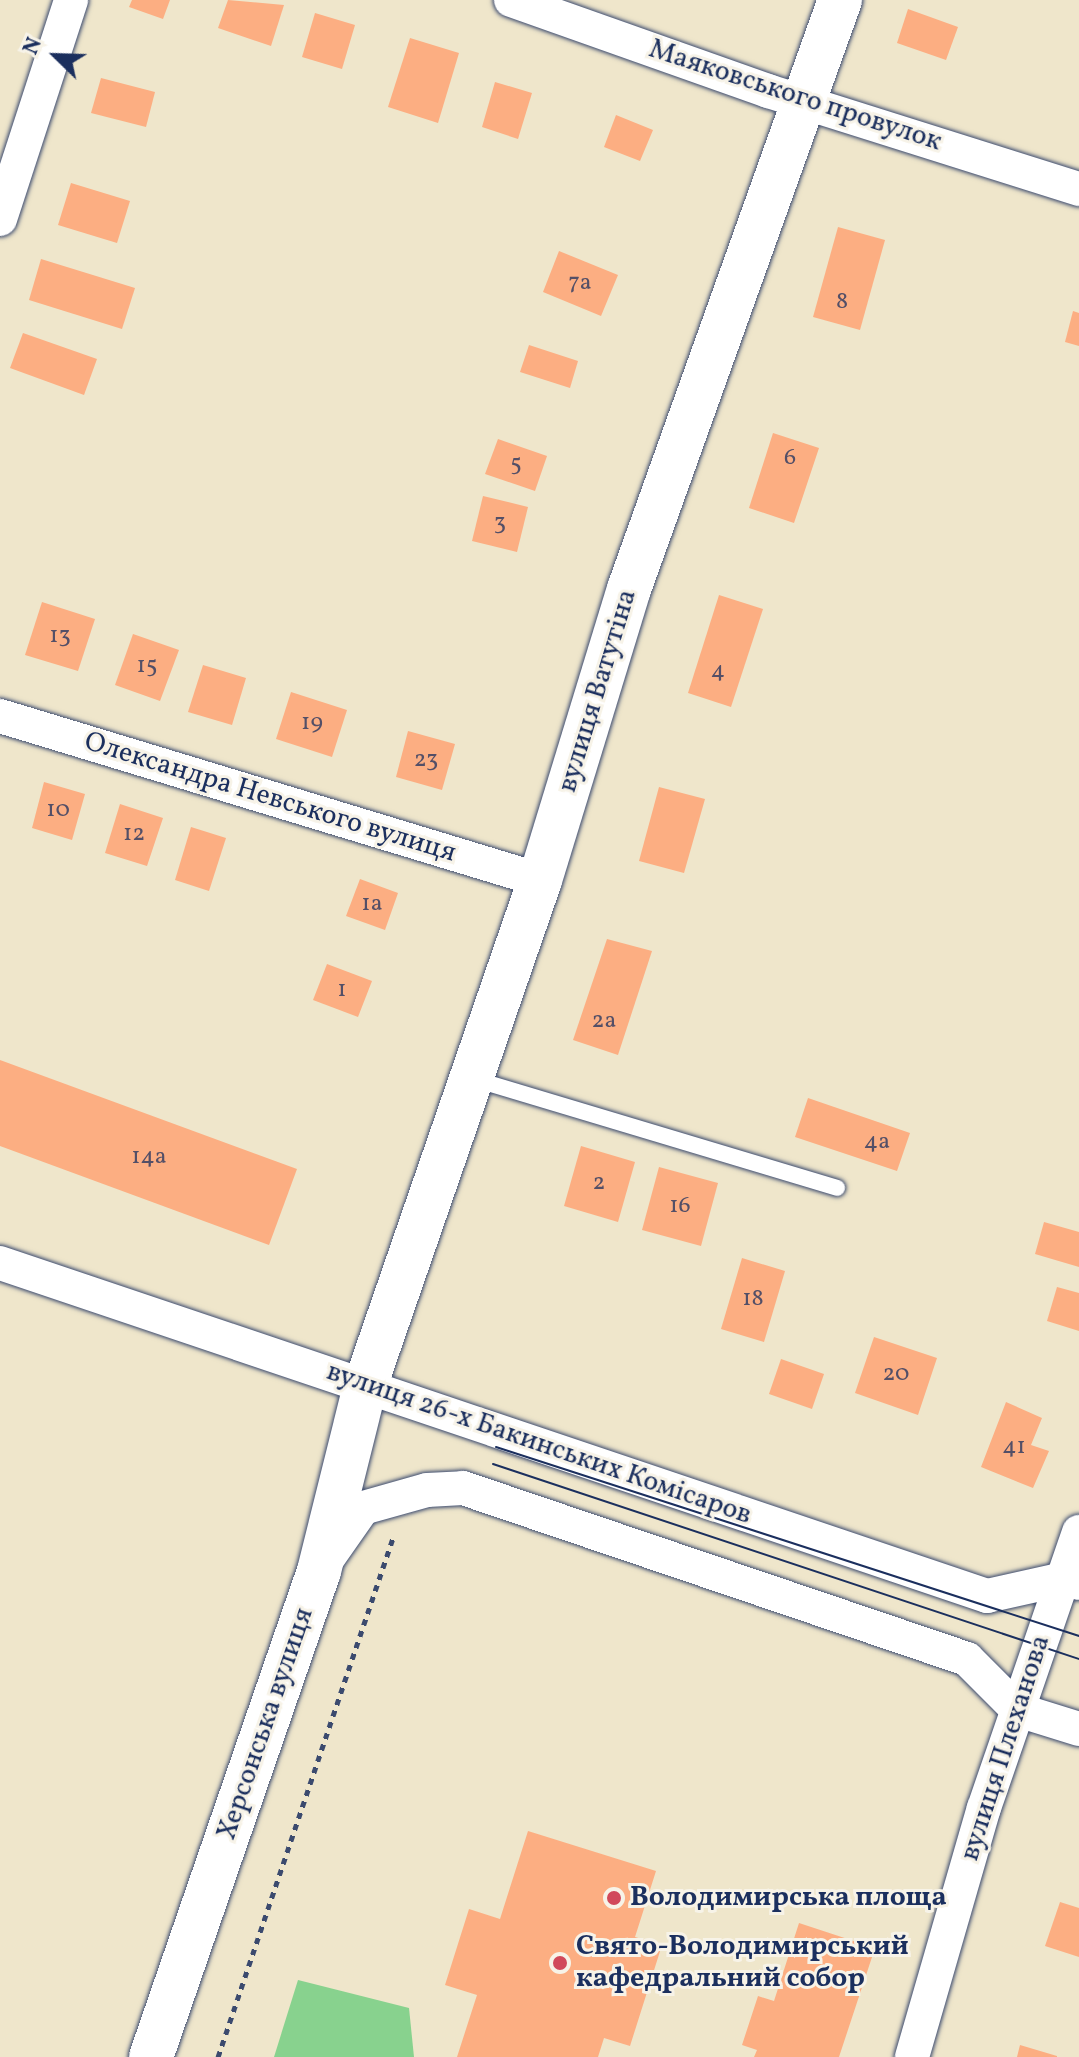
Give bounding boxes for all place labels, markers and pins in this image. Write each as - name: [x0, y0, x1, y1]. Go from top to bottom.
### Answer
- place label: Володимирська площа: [630, 1881, 947, 1915]
- marker: Володимирська площа: [605, 1889, 623, 1907]
- place label: Свято-Володимирський кафедральний собор: [576, 1930, 909, 1996]
- marker: Свято-Володимирський кафедральний собор: [551, 1954, 569, 1972]

